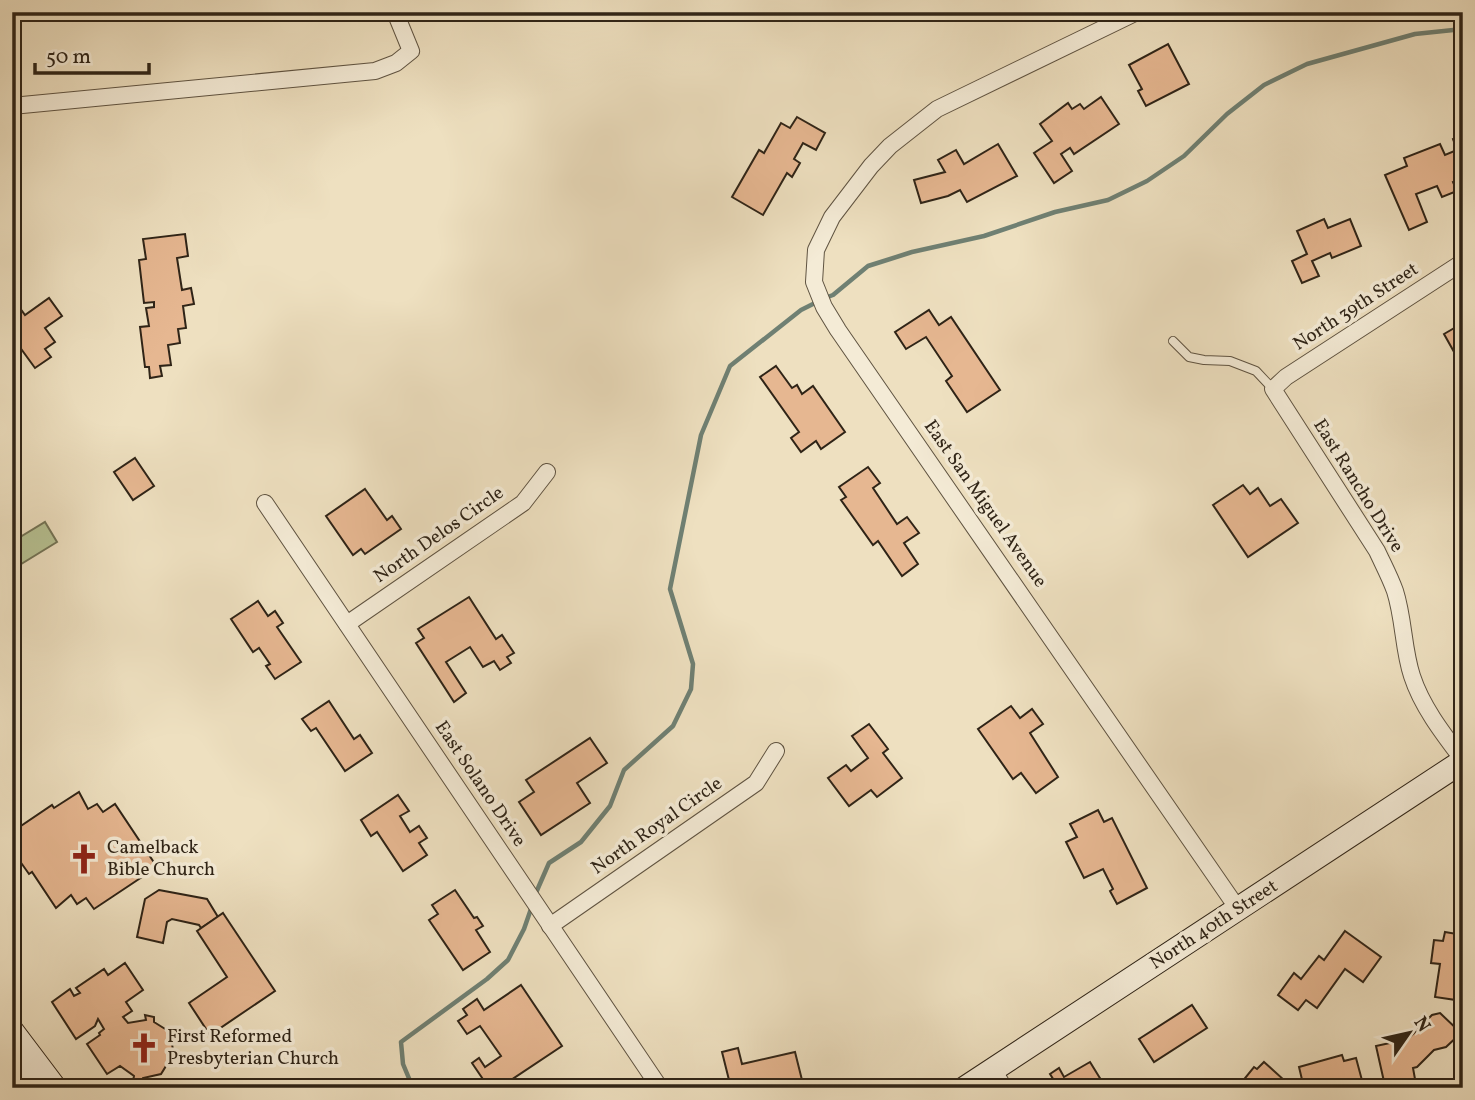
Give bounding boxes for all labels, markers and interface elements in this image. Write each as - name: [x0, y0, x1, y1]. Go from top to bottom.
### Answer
- scale bar: [35, 32, 149, 76]
- text: 50 m: [46, 43, 91, 72]
- street label: North 39th Street: [1288, 256, 1424, 357]
- street label: East Rancho Drive: [1306, 414, 1410, 558]
- street label: East San Miguel Avenue: [917, 415, 1053, 593]
- street label: North Delos Circle: [369, 480, 509, 590]
- street label: East Solano Drive: [428, 716, 532, 852]
- street label: North Royal Circle: [586, 771, 728, 881]
- place label: Camelback Bible Church: [107, 835, 215, 883]
- church icon: Camelback Bible Church: [67, 842, 101, 876]
- street label: North 40th Street: [1145, 874, 1283, 976]
- north arrow: [1374, 998, 1444, 1068]
- text: N: [1407, 1012, 1436, 1038]
- place label: First Reformed Presbyterian Church: [167, 1024, 339, 1072]
- church icon: First Reformed Presbyterian Church: [127, 1031, 161, 1065]

